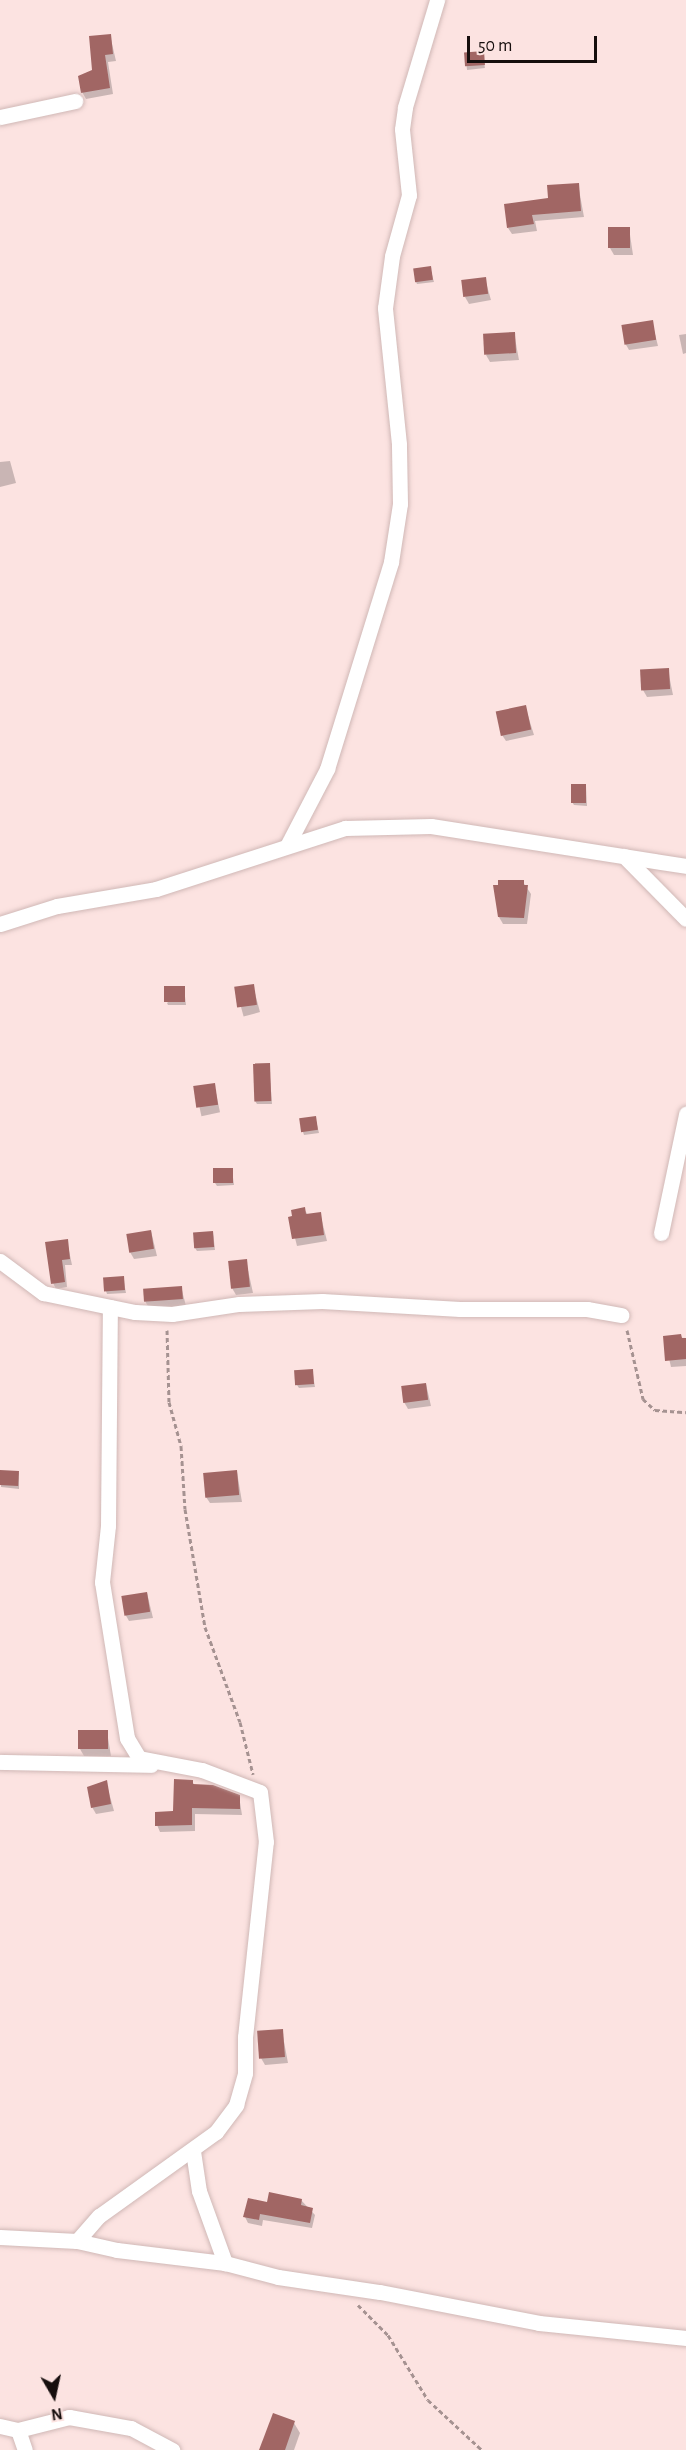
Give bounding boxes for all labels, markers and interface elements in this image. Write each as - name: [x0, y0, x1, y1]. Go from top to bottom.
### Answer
- scale bar: [470, 24, 600, 62]
- text: 50 m: [478, 37, 512, 55]
- north arrow: [24, 2366, 84, 2426]
- text: N: [50, 2405, 64, 2423]

